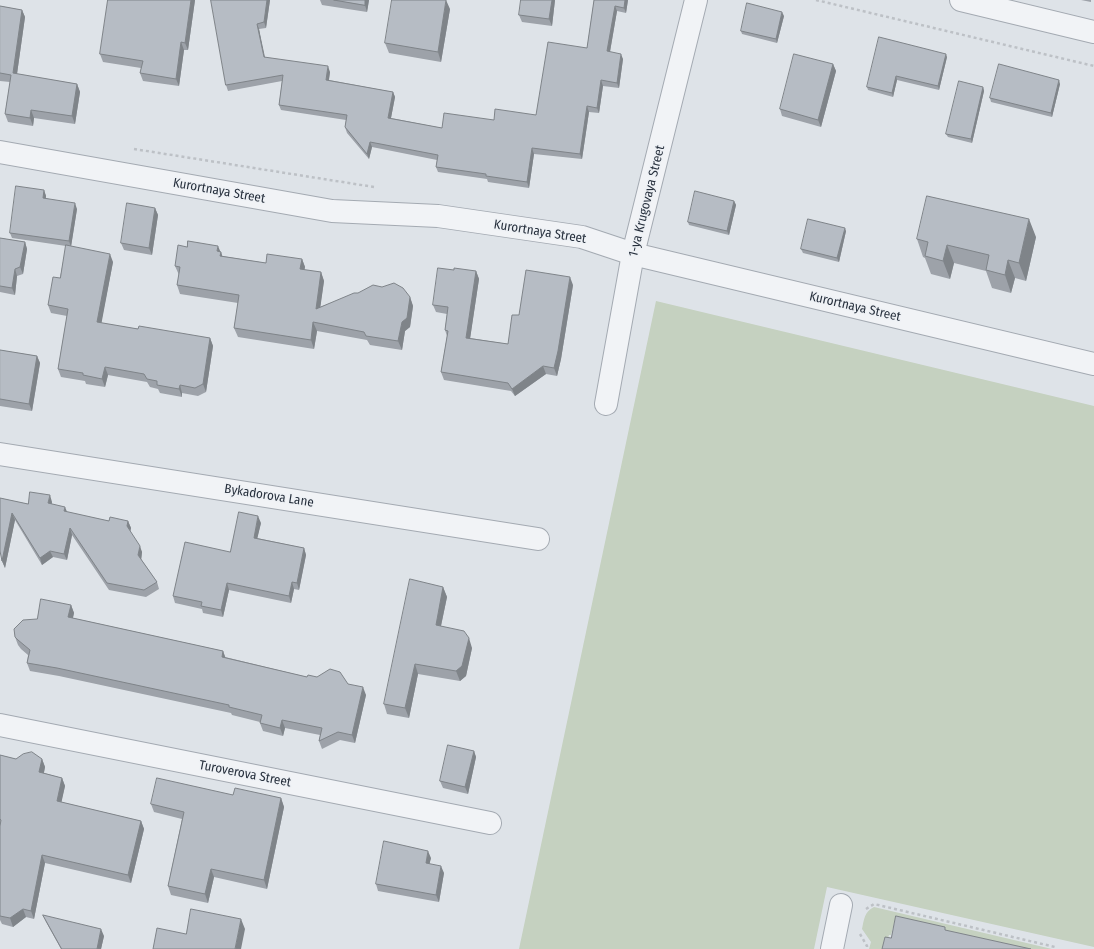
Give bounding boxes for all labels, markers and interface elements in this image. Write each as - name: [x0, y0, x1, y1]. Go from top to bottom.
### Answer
- street label: 1-ya Krugovaya Street: [626, 144, 668, 258]
- street label: Kurortnaya Street: [172, 175, 266, 207]
- street label: Kurortnaya Street: [493, 217, 587, 247]
- street label: Kurortnaya Street: [808, 289, 902, 325]
- street label: Bykadorova Lane: [223, 481, 315, 511]
- street label: Turoverova Street: [198, 757, 292, 791]

